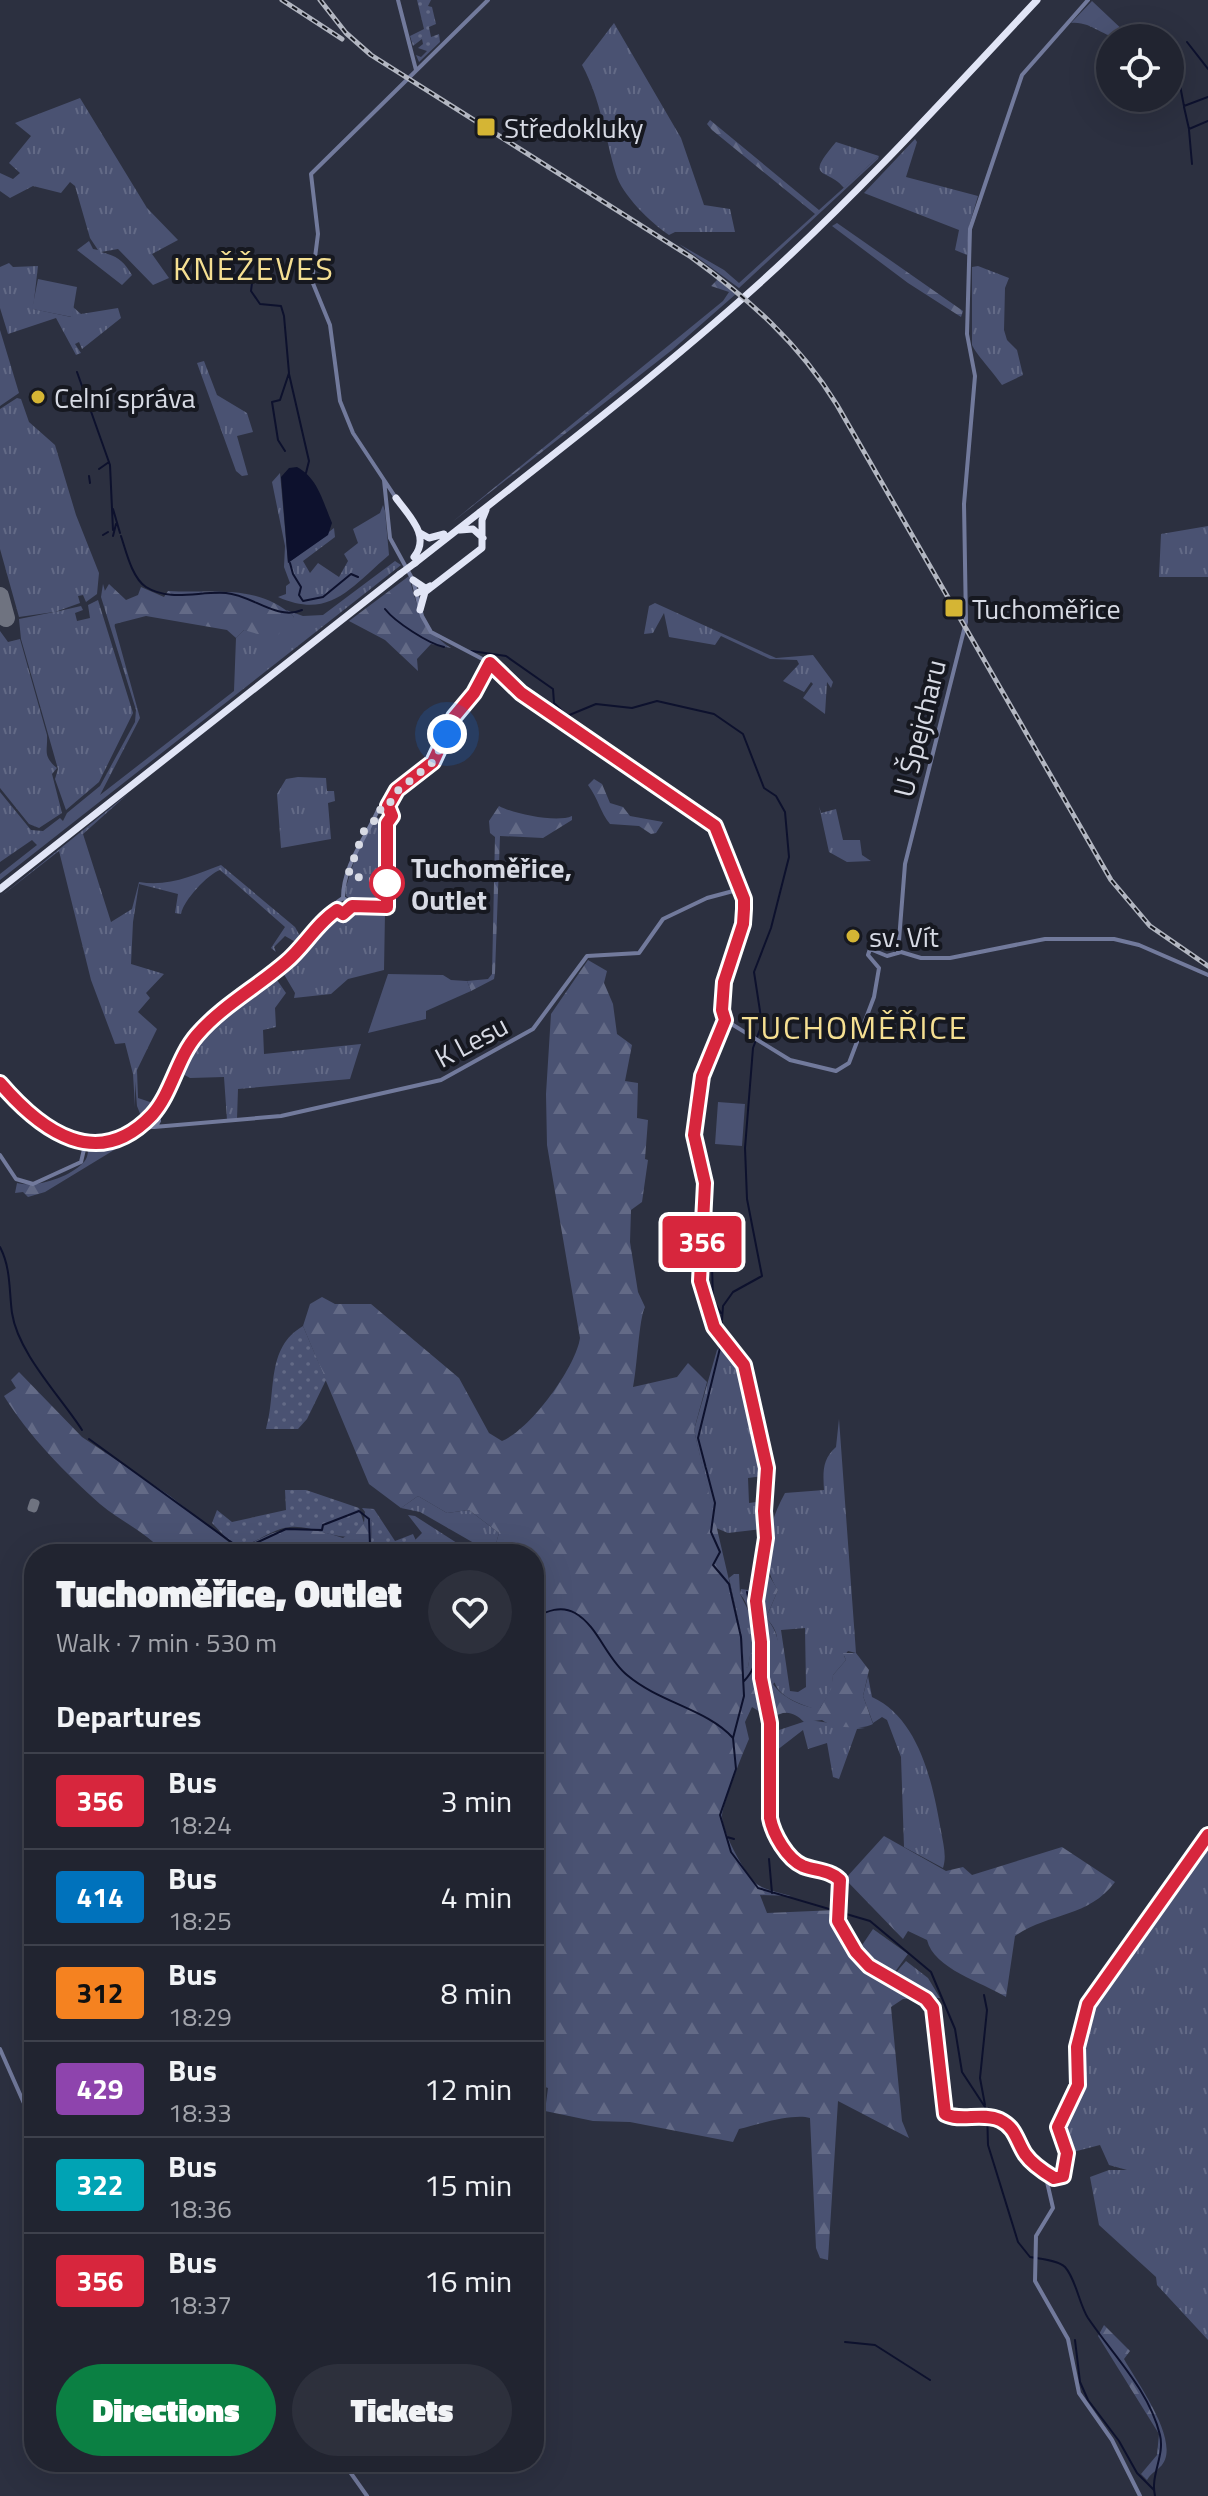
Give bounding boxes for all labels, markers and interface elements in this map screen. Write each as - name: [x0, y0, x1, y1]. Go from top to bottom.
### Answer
- map controls: [1096, 24, 1184, 112]
- button: locate: [1096, 24, 1184, 112]
- place label: Středokluky: [504, 106, 644, 149]
- marker: Středokluky: [475, 116, 497, 138]
- district label: KNĚŽEVES: [173, 244, 335, 292]
- place label: Celní správa: [54, 376, 196, 419]
- marker: Celní správa: [29, 388, 47, 406]
- place label: Tuchoměřice: [972, 587, 1121, 630]
- marker: Tuchoměřice: [943, 597, 965, 619]
- street label: U Špejcharu: [881, 655, 957, 801]
- your location: [427, 714, 467, 754]
- place label: Tuchoměřice, Outlet: [411, 846, 572, 921]
- marker: Tuchoměřice, Outlet: [370, 866, 404, 900]
- place label: sv. Vít: [869, 915, 939, 958]
- marker: sv. Vít: [844, 927, 862, 945]
- district label: TUCHOMĚŘICE: [742, 1003, 968, 1051]
- street label: K Lesu: [427, 1004, 515, 1078]
- line badge: 356: [656, 1216, 748, 1268]
- text: 356: [678, 1220, 726, 1263]
- text: Tuchoměřice, Outlet: [56, 1564, 402, 1622]
- button: heart: [428, 1570, 512, 1654]
- text: Walk · 7 min · 530 m: [56, 1623, 277, 1662]
- text: Departures: [56, 1693, 201, 1739]
- text: Bus: [168, 1759, 217, 1805]
- text: 3 min: [441, 1778, 512, 1824]
- text: 356: [76, 1779, 124, 1822]
- text: 18:24: [168, 1805, 232, 1844]
- text: Bus: [168, 1855, 217, 1901]
- text: 4 min: [441, 1874, 512, 1920]
- text: 414: [76, 1875, 124, 1918]
- text: 18:25: [168, 1901, 232, 1940]
- text: Bus: [168, 1951, 217, 1997]
- text: 8 min: [441, 1970, 512, 2016]
- text: 312: [76, 1971, 124, 2014]
- text: 18:29: [168, 1997, 232, 2036]
- text: Bus: [168, 2047, 217, 2093]
- text: 12 min: [424, 2066, 512, 2112]
- text: 429: [76, 2067, 124, 2110]
- text: 18:33: [168, 2093, 232, 2132]
- text: Bus: [168, 2143, 217, 2189]
- text: 15 min: [424, 2162, 512, 2208]
- text: 322: [76, 2163, 124, 2206]
- text: 18:36: [168, 2189, 232, 2228]
- text: Bus: [168, 2239, 217, 2285]
- text: 16 min: [424, 2258, 512, 2304]
- text: 356: [76, 2259, 124, 2302]
- text: 18:37: [168, 2285, 232, 2324]
- button: Directions: [56, 2364, 276, 2456]
- button: Tickets: [292, 2364, 512, 2456]

